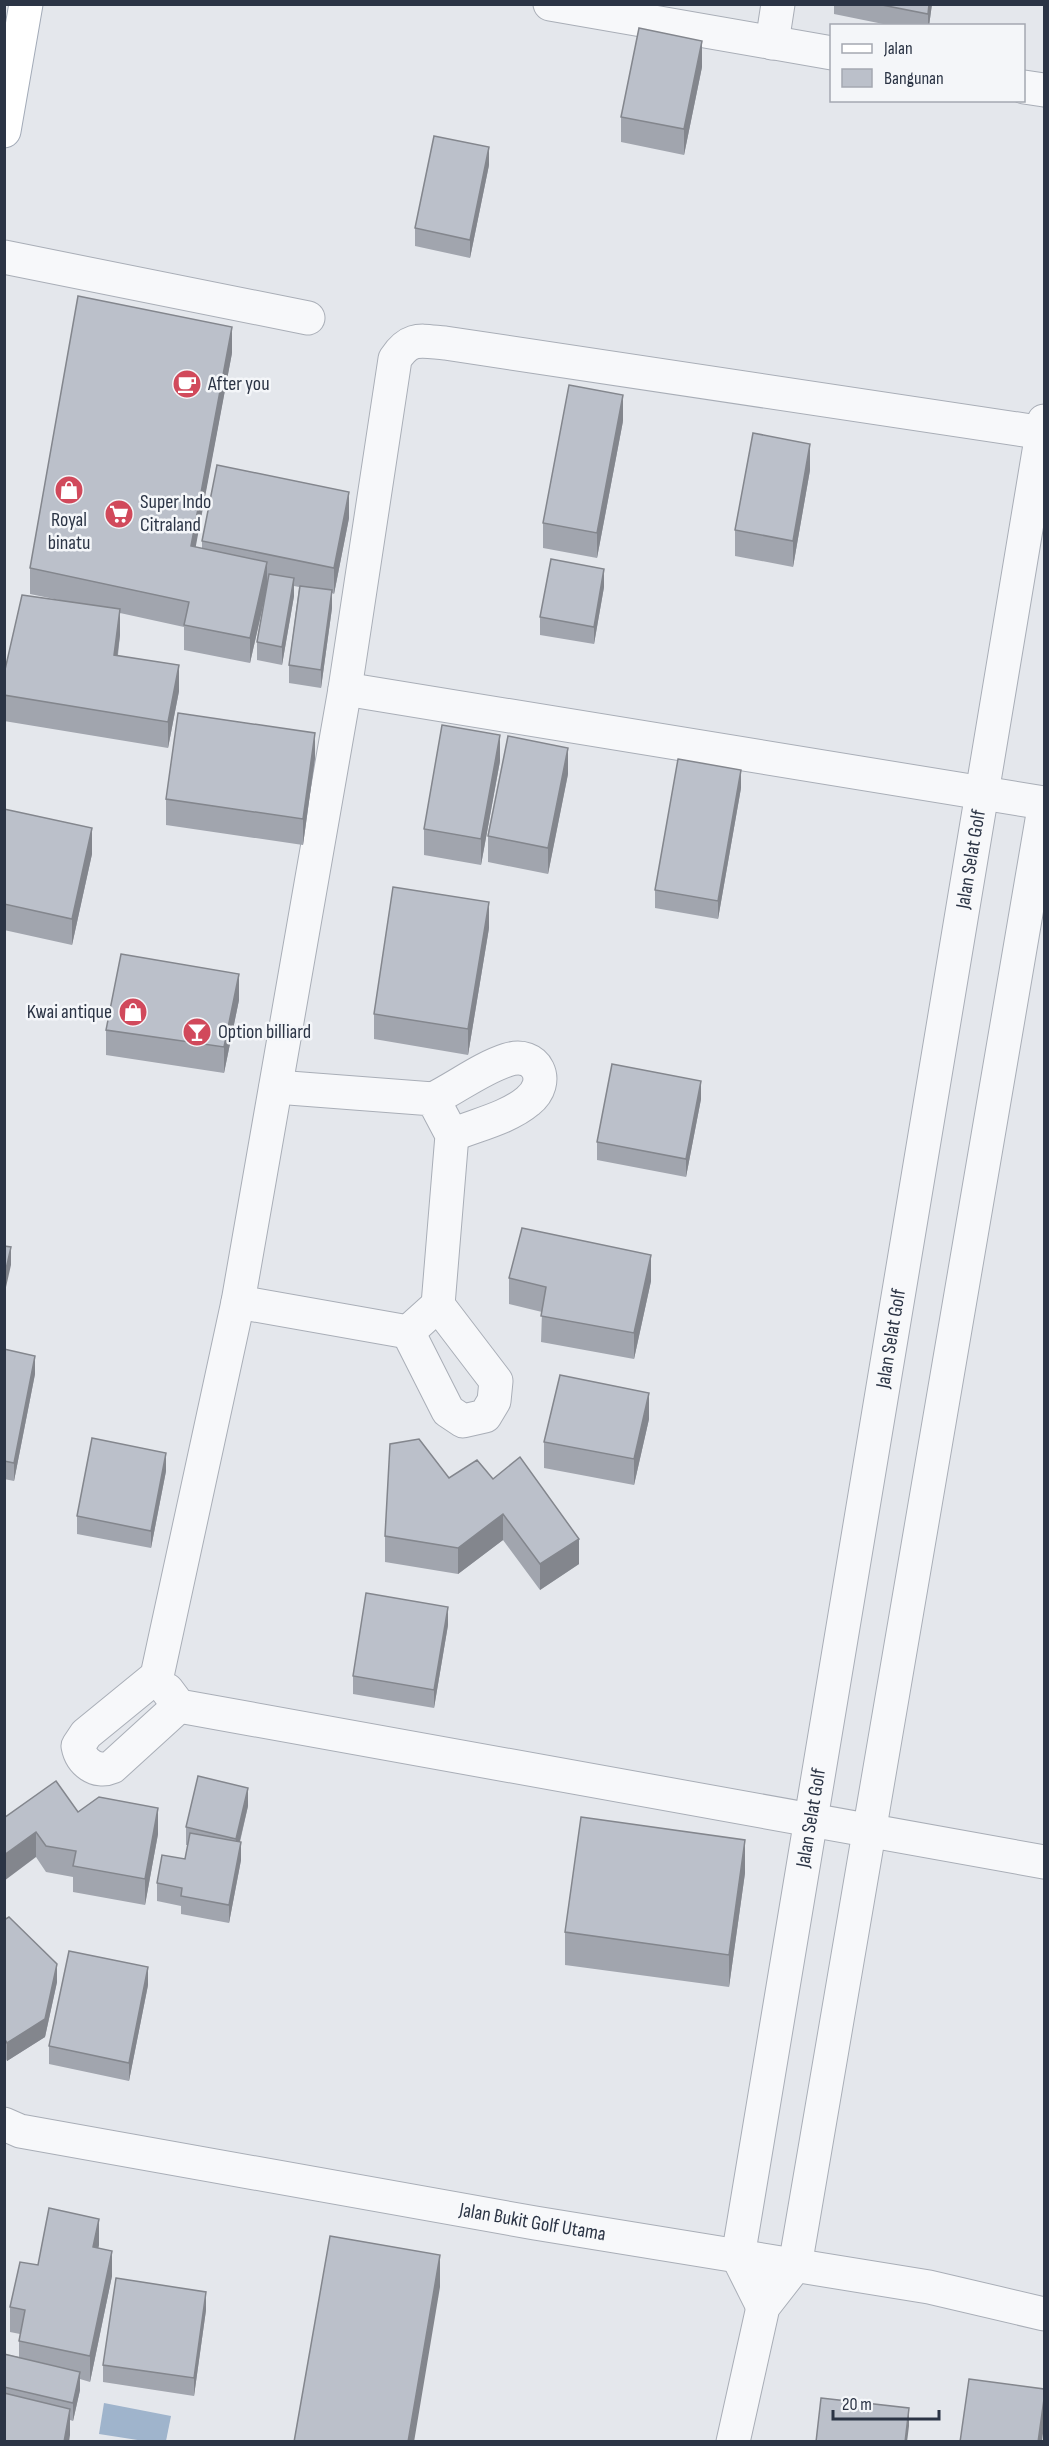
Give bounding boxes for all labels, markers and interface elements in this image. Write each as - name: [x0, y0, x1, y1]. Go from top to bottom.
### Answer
- legend: [830, 24, 1025, 102]
- text: Jalan: [883, 38, 913, 59]
- text: Bangunan: [884, 68, 944, 89]
- cafe icon: After you: [171, 368, 203, 400]
- place label: After you: [207, 372, 270, 396]
- shop icon: Royal binatu: [53, 474, 85, 506]
- place label: Super Indo Citraland: [140, 490, 211, 537]
- supermarket icon: Super Indo Citraland: [103, 498, 135, 530]
- place label: Royal binatu: [48, 508, 90, 555]
- street label: Jalan Selat Golf: [951, 808, 991, 912]
- shop icon: Kwai antique: [117, 996, 149, 1028]
- place label: Kwai antique: [27, 1000, 112, 1024]
- bar icon: Option billiard: [181, 1016, 213, 1048]
- place label: Option billiard: [218, 1020, 311, 1044]
- street label: Jalan Selat Golf: [871, 1287, 911, 1391]
- street label: Jalan Selat Golf: [791, 1766, 831, 1870]
- street label: Jalan Bukit Golf Utama: [456, 2198, 607, 2246]
- scale bar: [833, 2383, 940, 2421]
- text: 20 m: [842, 2394, 872, 2415]

